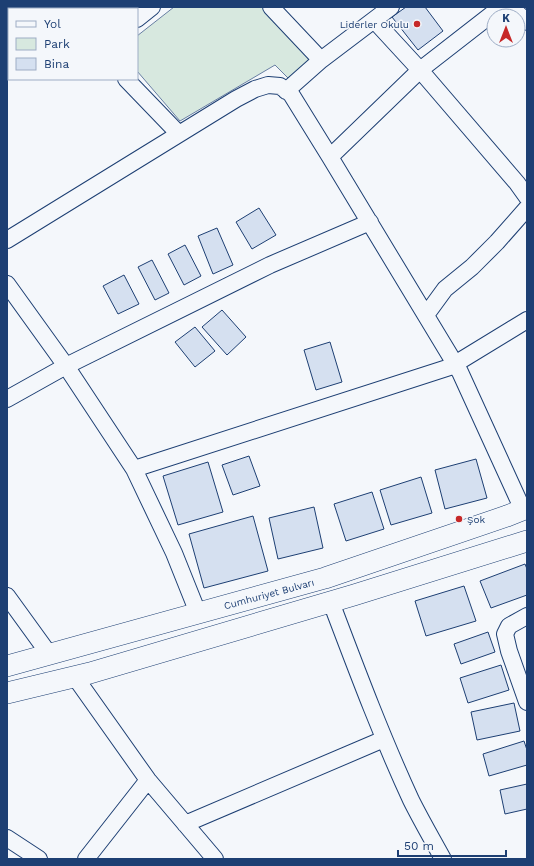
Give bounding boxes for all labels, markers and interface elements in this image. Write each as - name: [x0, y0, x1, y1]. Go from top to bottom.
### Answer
- legend: [8, 8, 138, 80]
- north arrow: [486, 8, 526, 48]
- text: K: [502, 12, 510, 25]
- text: Yol: [44, 17, 61, 31]
- place label: Liderler Okulu: [340, 19, 409, 30]
- marker: Liderler Okulu: [412, 19, 422, 29]
- text: Park: [44, 37, 70, 51]
- text: Bina: [44, 57, 69, 71]
- marker: Şok: [454, 514, 464, 524]
- place label: Şok: [467, 514, 485, 525]
- street label: Cumhuriyet Bulvarı: [223, 577, 315, 611]
- scale bar: [398, 832, 506, 858]
- text: 50 m: [404, 839, 434, 853]

